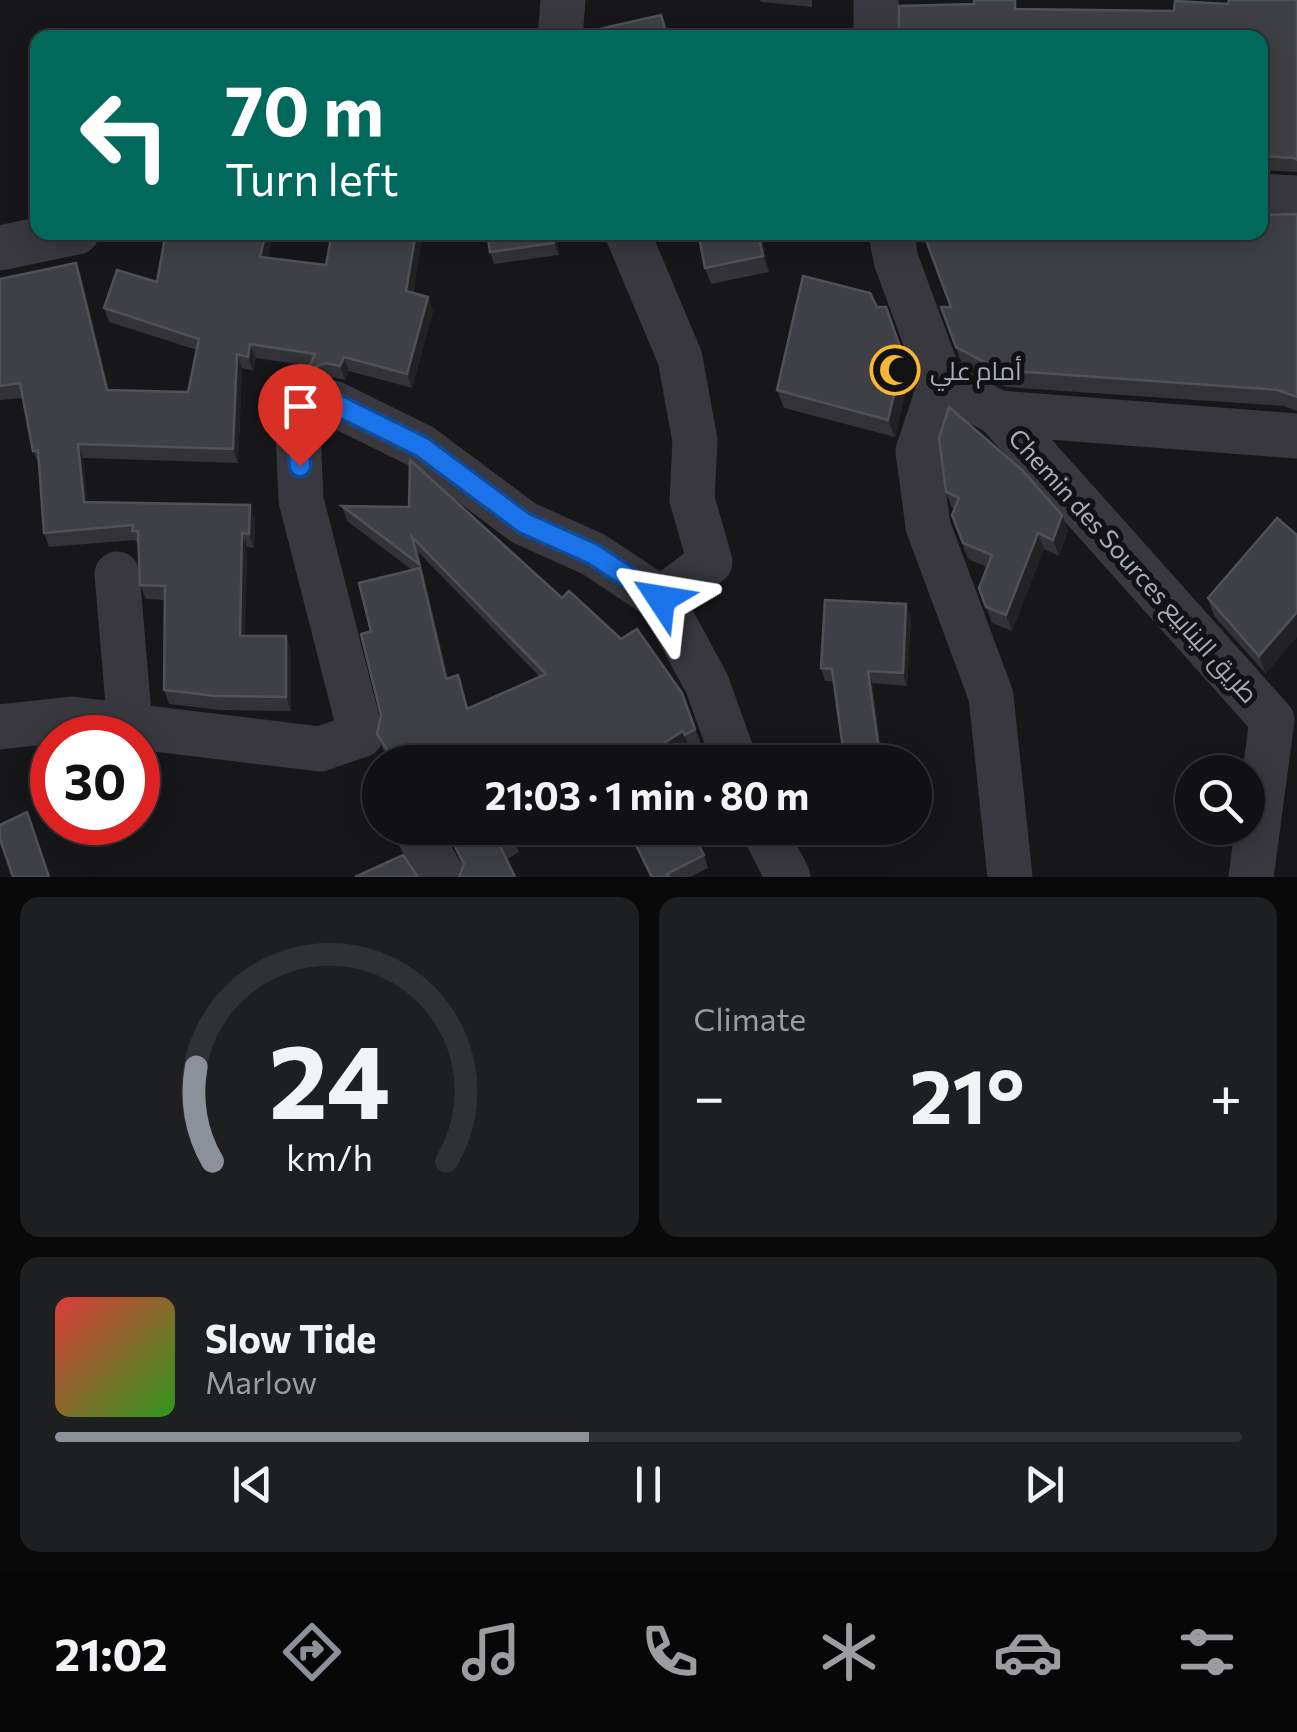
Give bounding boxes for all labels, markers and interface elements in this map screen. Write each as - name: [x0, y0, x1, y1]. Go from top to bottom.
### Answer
- text: 70 m: [225, 65, 384, 150]
- icon: left: [60, 70, 190, 200]
- text: Turn left: [225, 150, 399, 205]
- mosque icon: أمام علي: [869, 344, 921, 396]
- place label: أمام علي: [930, 355, 1022, 391]
- pin: [258, 364, 343, 467]
- icon: arrive: [273, 379, 328, 434]
- street label: Chemin des Sources طريق الينابيع: [1001, 422, 1265, 710]
- position arrow: [609, 547, 713, 651]
- speed limit sign: 30: [30, 715, 160, 845]
- map controls: [1175, 755, 1265, 845]
- button: search: [1175, 755, 1265, 845]
- text: 21:03 · 1 min · 80 m: [485, 771, 809, 818]
- text: Climate: [694, 998, 806, 1038]
- text: 24: [268, 1013, 390, 1140]
- text: 21°: [910, 1048, 1025, 1139]
- text: −: [694, 1061, 725, 1128]
- text: +: [1210, 1061, 1242, 1128]
- text: km/h: [286, 1135, 373, 1178]
- text: Slow Tide: [205, 1314, 376, 1361]
- text: Marlow: [205, 1361, 317, 1401]
- icon: previous: [225, 1457, 280, 1512]
- icon: pause: [621, 1457, 676, 1512]
- icon: next: [1017, 1457, 1072, 1512]
- icon: directions: [277, 1617, 347, 1687]
- icon: music: [456, 1617, 526, 1687]
- icon: phone: [635, 1617, 705, 1687]
- icon: climate: [814, 1617, 884, 1687]
- icon: car: [993, 1617, 1063, 1687]
- icon: filters: [1172, 1617, 1242, 1687]
- text: 21:02: [55, 1625, 168, 1680]

